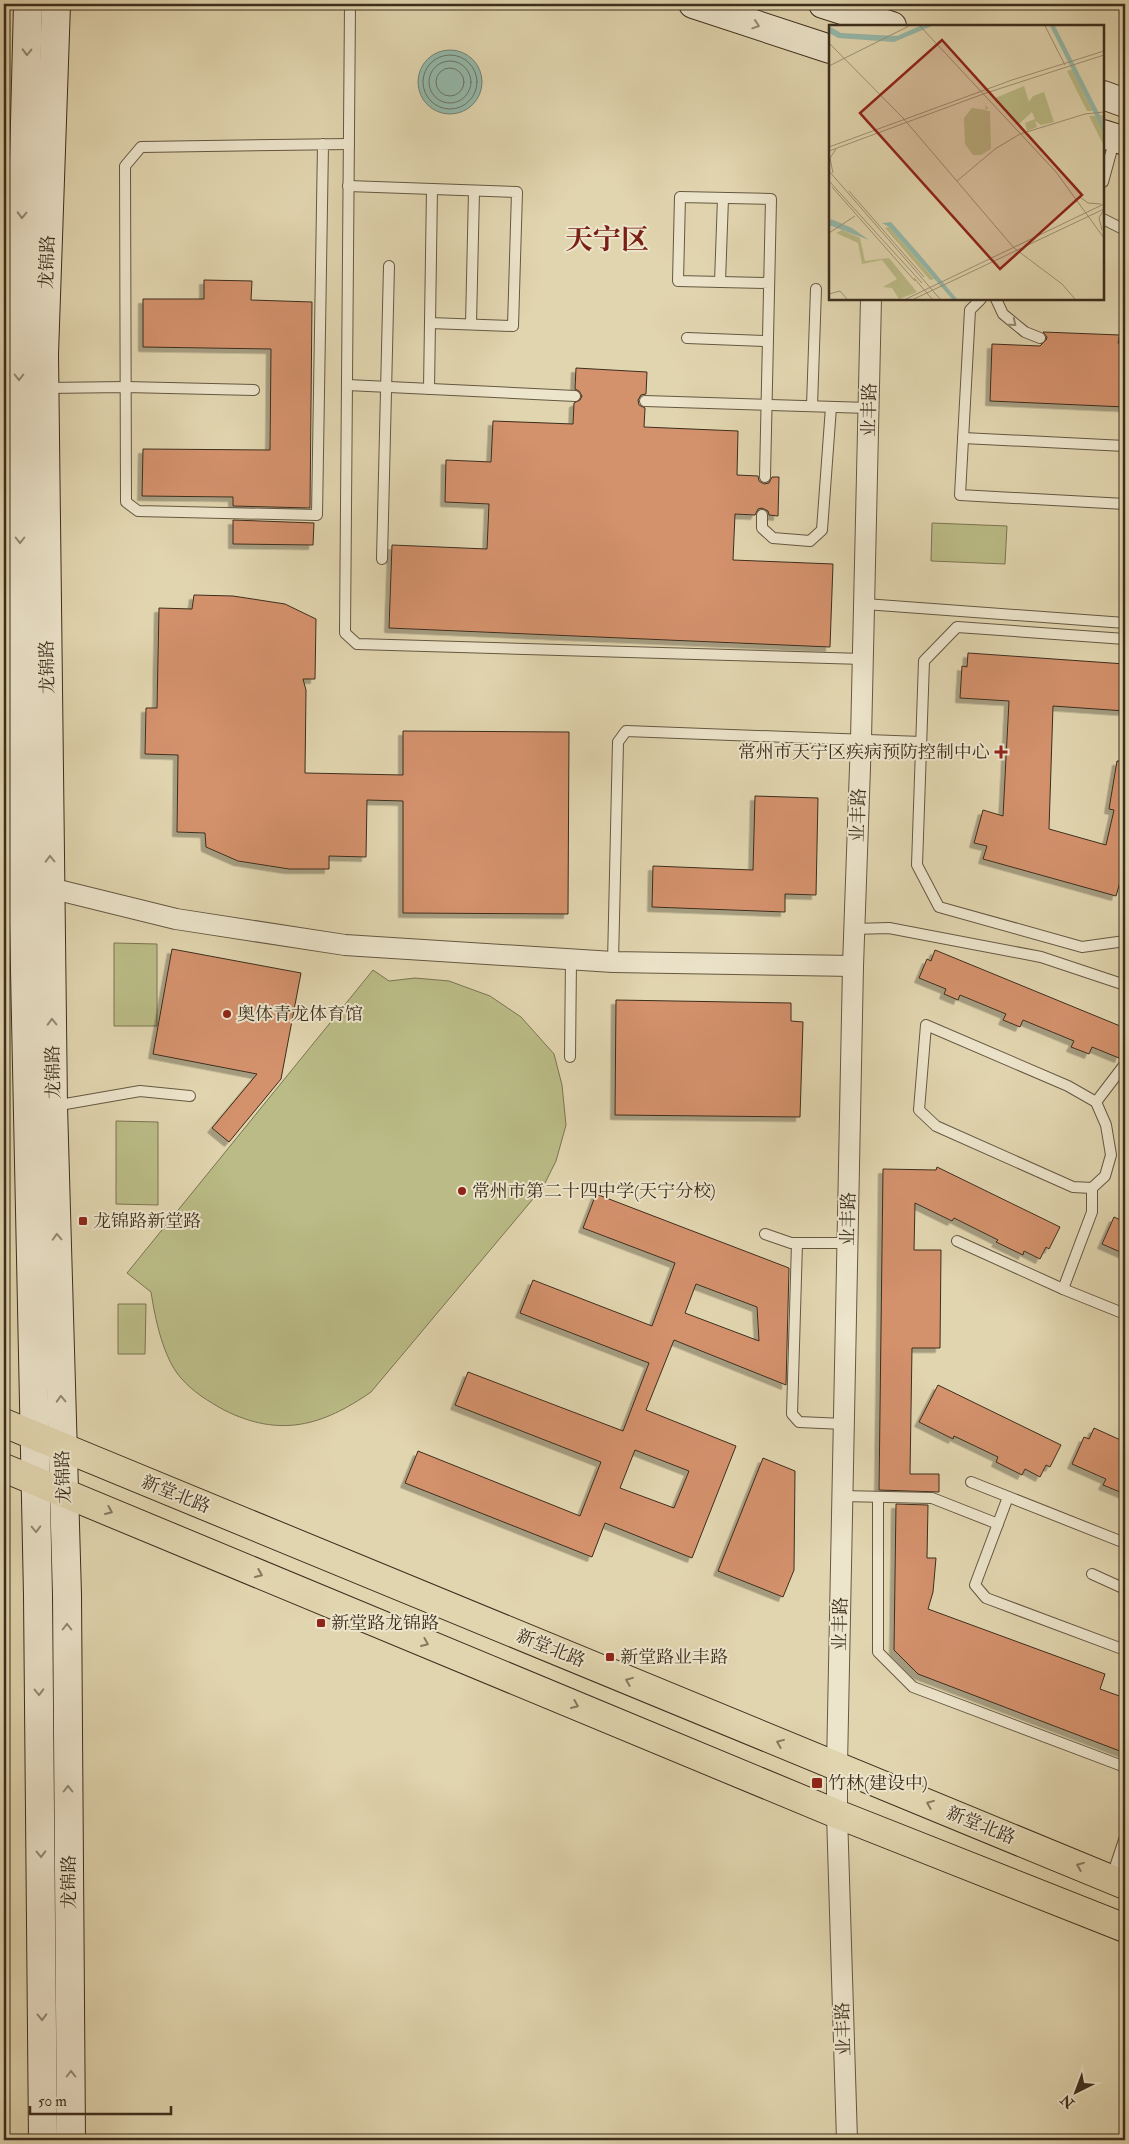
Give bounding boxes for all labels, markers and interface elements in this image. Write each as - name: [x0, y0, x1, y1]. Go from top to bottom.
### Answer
- one-way arrow: [751, 19, 760, 29]
- inset map: [829, 25, 1104, 300]
- one-way arrow: [21, 49, 32, 57]
- one-way arrow: [17, 211, 28, 219]
- district label: 天宁区: [565, 223, 649, 258]
- street label: 龙锦路: [35, 235, 60, 289]
- one-way arrow: [1008, 318, 1017, 327]
- one-way arrow: [14, 374, 24, 382]
- street label: 业丰路: [858, 383, 881, 437]
- one-way arrow: [15, 536, 26, 544]
- street label: 龙锦路: [36, 640, 59, 694]
- place label: 常州市天宁区疾病预防控制中心: [738, 741, 990, 764]
- marker: 常州市天宁区疾病预防控制中心: [994, 745, 1008, 759]
- street label: 业丰路: [846, 788, 871, 842]
- one-way arrow: [45, 855, 55, 862]
- place label: 奥体青龙体育馆: [237, 1003, 363, 1026]
- marker: 奥体青龙体育馆: [221, 1008, 233, 1020]
- one-way arrow: [47, 1017, 57, 1025]
- street label: 龙锦路: [42, 1045, 65, 1099]
- place label: 常州市第二十四中学(天宁分校): [472, 1180, 716, 1203]
- marker: 常州市第二十四中学(天宁分校): [456, 1185, 468, 1197]
- street label: 业丰路: [837, 1192, 860, 1246]
- place label: 龙锦路新堂路: [93, 1210, 201, 1233]
- marker: 龙锦路新堂路: [77, 1215, 89, 1227]
- one-way arrow: [52, 1232, 62, 1240]
- one-way arrow: [56, 1395, 66, 1402]
- street label: 龙锦路: [51, 1450, 76, 1504]
- street label: 新堂北路: [138, 1470, 213, 1519]
- one-way arrow: [104, 1505, 113, 1516]
- one-way arrow: [31, 1526, 41, 1534]
- one-way arrow: [254, 1567, 263, 1578]
- street label: 业丰路: [829, 1597, 852, 1651]
- place label: 新堂路龙锦路: [331, 1612, 439, 1635]
- marker: 新堂路龙锦路: [315, 1617, 327, 1629]
- one-way arrow: [62, 1622, 72, 1630]
- street label: 新堂北路: [513, 1624, 588, 1673]
- one-way arrow: [420, 1636, 429, 1647]
- place label: 新堂路业丰路: [620, 1646, 728, 1669]
- marker: 新堂路业丰路: [604, 1651, 616, 1663]
- one-way arrow: [625, 1676, 634, 1687]
- one-way arrow: [34, 1688, 44, 1696]
- one-way arrow: [570, 1699, 579, 1709]
- one-way arrow: [776, 1738, 784, 1748]
- place label: 竹林(建设中): [828, 1772, 928, 1795]
- marker: 竹林(建设中): [810, 1776, 824, 1790]
- one-way arrow: [63, 1785, 73, 1792]
- one-way arrow: [926, 1800, 935, 1811]
- street label: 新堂北路: [943, 1801, 1018, 1850]
- one-way arrow: [36, 1851, 46, 1859]
- street label: 龙锦路: [58, 1855, 81, 1909]
- one-way arrow: [1076, 1862, 1085, 1872]
- street label: 业丰路: [831, 2002, 856, 2056]
- one-way arrow: [37, 2014, 47, 2021]
- north arrow: [1052, 2066, 1102, 2116]
- one-way arrow: [66, 2070, 76, 2078]
- scale bar: [30, 2084, 171, 2116]
- text: N: [1057, 2090, 1079, 2112]
- text: 50 m: [38, 2092, 67, 2111]

